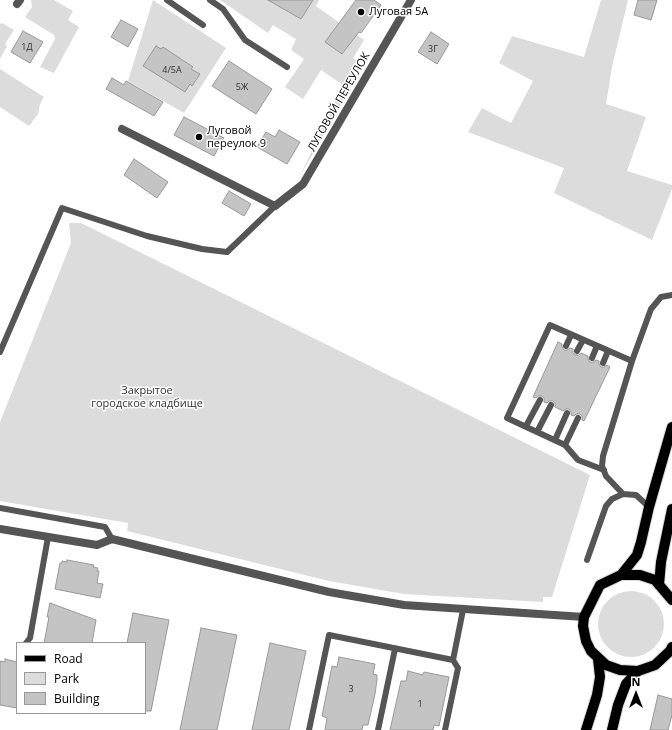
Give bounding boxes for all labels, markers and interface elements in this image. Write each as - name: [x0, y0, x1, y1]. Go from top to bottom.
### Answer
- place label: Луговая 5А: [369, 5, 428, 19]
- marker: Луговая 5А: [356, 7, 366, 17]
- house number: 1Д: [21, 42, 33, 52]
- house number: 3Г: [428, 44, 438, 54]
- street label: ЛУГОВОЙ ПЕРЕУЛОК: [305, 50, 373, 154]
- house number: 4/5А: [162, 65, 182, 75]
- house number: 5Ж: [236, 82, 248, 92]
- place label: Луговой переулок 9: [207, 124, 266, 150]
- marker: Луговой переулок 9: [194, 132, 204, 142]
- park label: Закрытое городское кладбище: [91, 384, 203, 410]
- legend: [16, 642, 146, 714]
- text: Road: [54, 650, 83, 667]
- text: Park: [54, 670, 79, 687]
- north arrow: [616, 674, 656, 714]
- text: N: [632, 674, 640, 689]
- house number: 3: [348, 684, 354, 694]
- text: Building: [54, 690, 99, 707]
- house number: 1: [417, 699, 423, 709]

